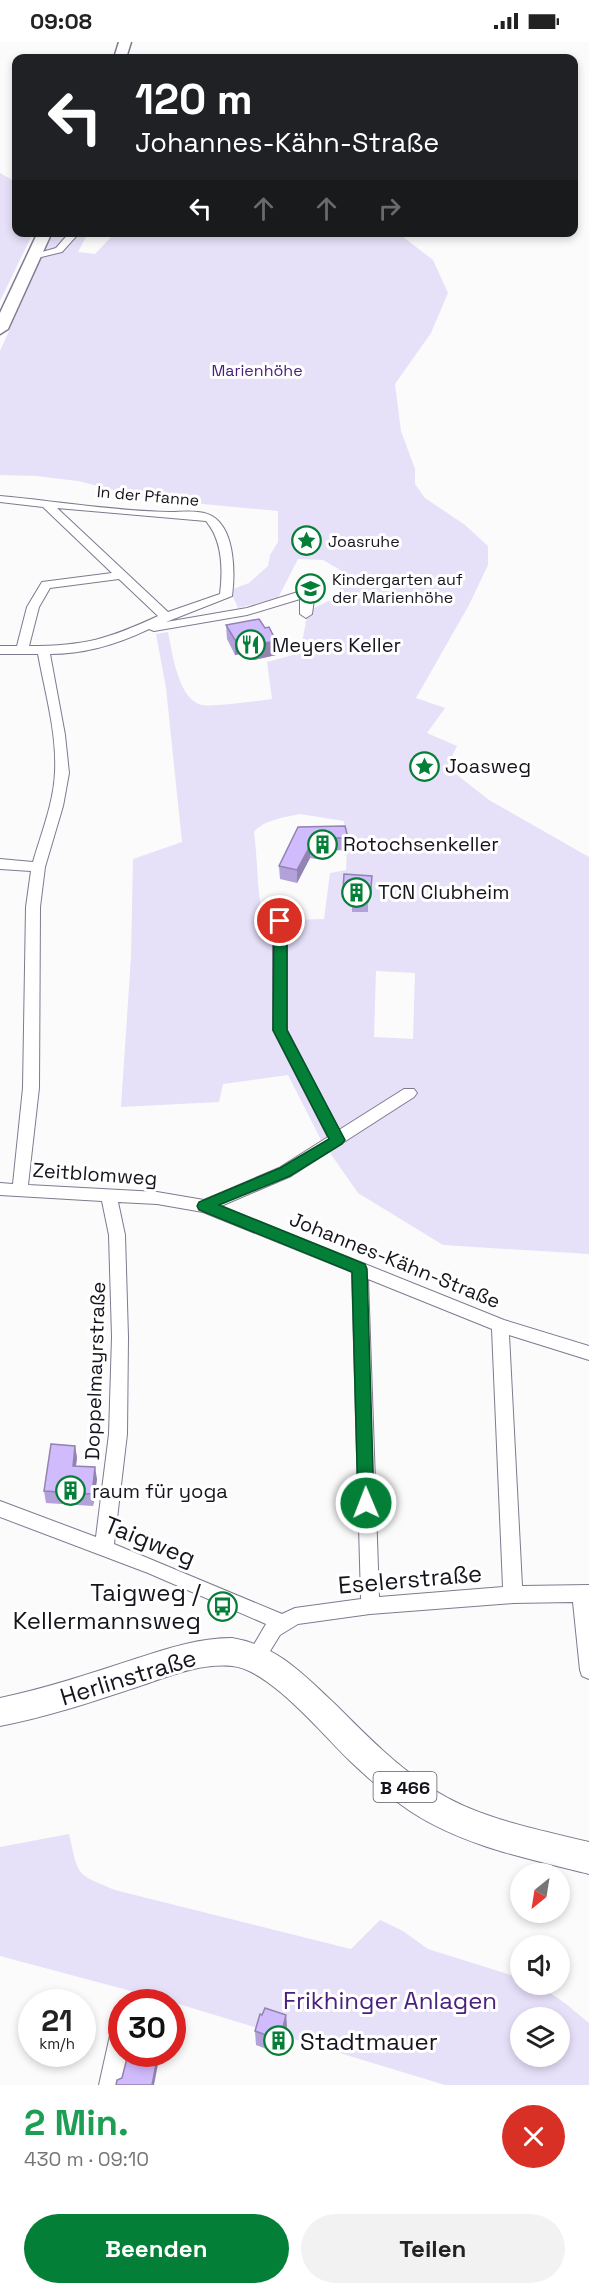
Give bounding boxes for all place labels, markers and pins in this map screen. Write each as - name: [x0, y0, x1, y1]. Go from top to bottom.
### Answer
- place icon: Joasruhe: [291, 525, 323, 557]
- place label: Joasruhe: [328, 531, 400, 552]
- place label: Kindergarten auf der Marienhöhe: [332, 569, 463, 608]
- school or university icon: Kindergarten auf der Marienhöhe: [295, 572, 327, 604]
- restaurant icon: Meyers Keller: [235, 629, 267, 661]
- place label: Meyers Keller: [272, 632, 401, 658]
- place icon: Joasweg: [408, 750, 440, 782]
- place label: Joasweg: [445, 753, 531, 779]
- building icon: Rotochsenkeller: [306, 828, 338, 860]
- place label: Rotochsenkeller: [343, 831, 499, 857]
- building icon: TCN Clubheim: [341, 876, 373, 908]
- place label: TCN Clubheim: [378, 879, 509, 905]
- pin: [254, 895, 305, 946]
- building icon: raum für yoga: [55, 1475, 87, 1507]
- place label: raum für yoga: [92, 1478, 228, 1504]
- place label: Taigweg / Kellermannsweg: [13, 1577, 201, 1636]
- bus stop icon: Taigweg / Kellermannsweg: [206, 1590, 238, 1622]
- building icon: Stadtmauer: [263, 2025, 295, 2057]
- place label: Stadtmauer: [300, 2026, 438, 2057]

